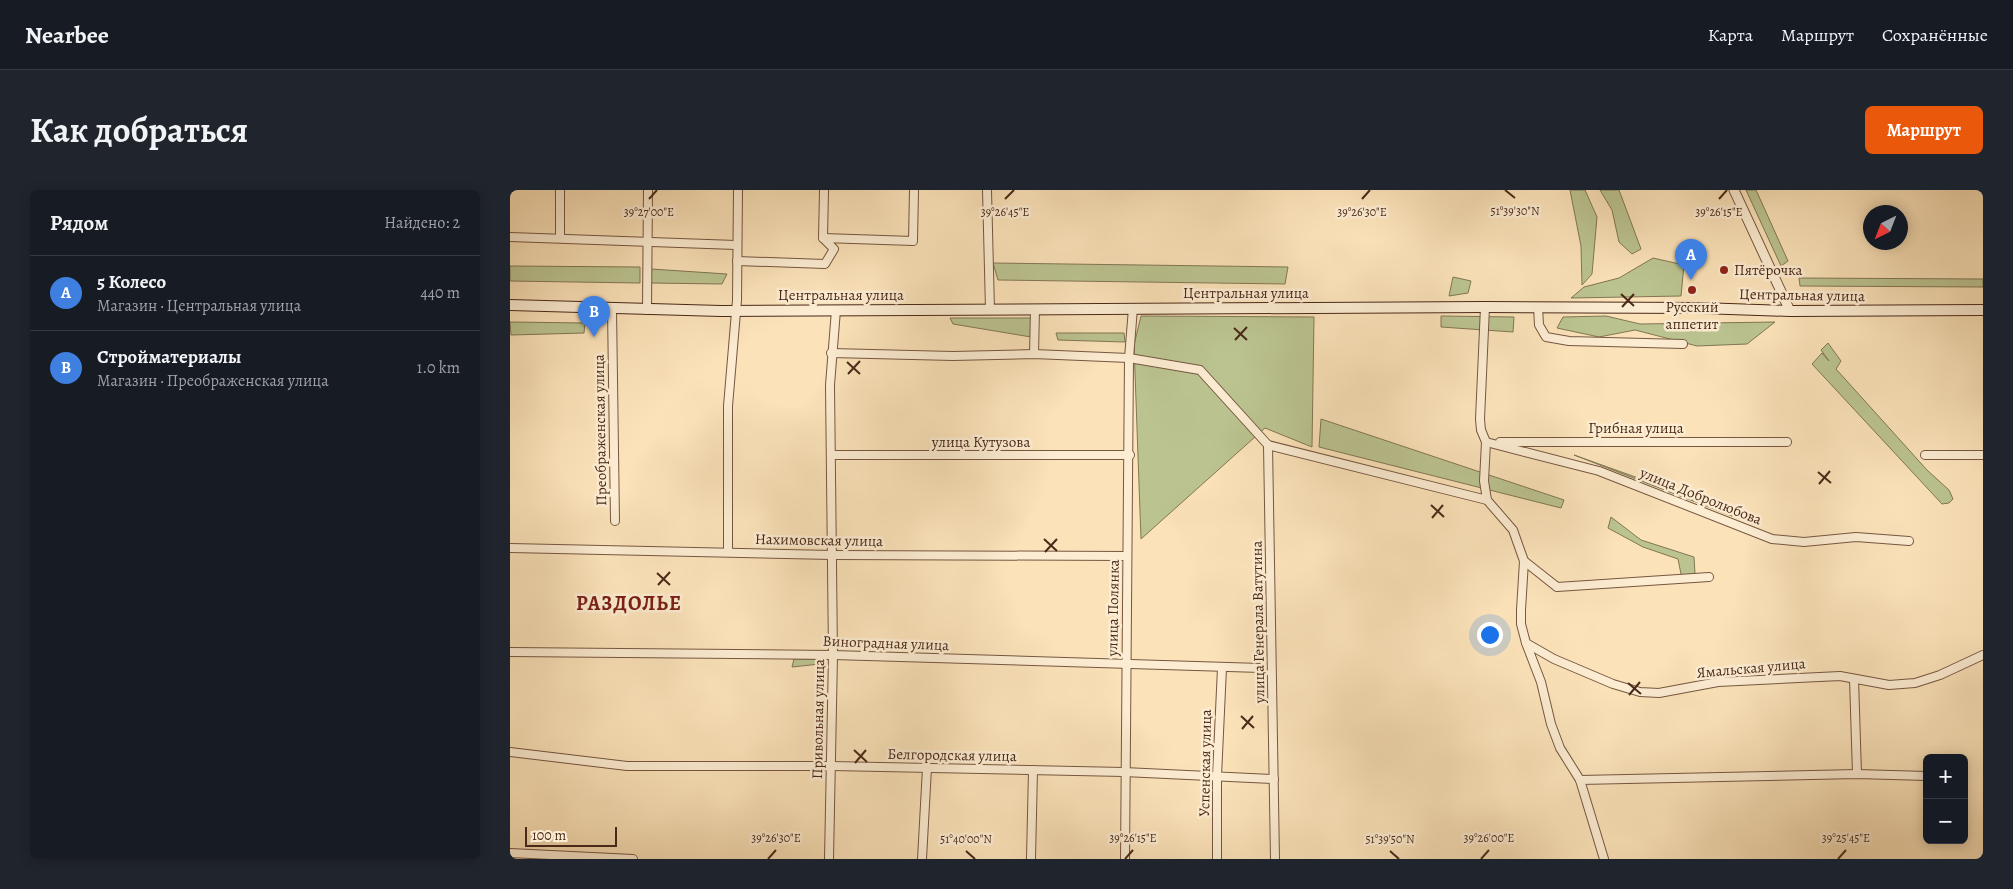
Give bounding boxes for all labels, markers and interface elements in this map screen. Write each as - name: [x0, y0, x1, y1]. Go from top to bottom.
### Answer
- text: Nearbee: [25, 19, 109, 51]
- text: Карта: [1708, 23, 1753, 47]
- text: Маршрут: [1781, 23, 1854, 47]
- text: Сохранённые: [1882, 23, 1988, 47]
- text: Как добраться: [30, 106, 248, 154]
- button: Маршрут: [1865, 106, 1983, 154]
- text: 51°39'30"N: [1490, 203, 1540, 219]
- text: 39°27'00"E: [624, 204, 674, 220]
- text: 39°26'45"E: [981, 204, 1029, 220]
- text: 39°26'30"E: [1337, 204, 1387, 220]
- text: 39°26'15"E: [1695, 204, 1743, 220]
- north arrow: [1863, 205, 1908, 250]
- text: Рядом: [50, 209, 108, 237]
- text: Найдено: 2: [384, 212, 460, 234]
- pin: A: [1675, 239, 1707, 280]
- place label: Пятёрочка: [1734, 260, 1803, 280]
- marker: Пятёрочка: [1718, 264, 1730, 276]
- text: 5 Колесо: [97, 269, 166, 295]
- text: A: [61, 282, 71, 304]
- text: 440 m: [420, 282, 460, 304]
- street label: Центральная улица: [1183, 283, 1309, 303]
- marker: Русский аппетит: [1686, 284, 1698, 296]
- street label: Центральная улица: [1739, 284, 1865, 306]
- street label: Центральная улица: [778, 285, 904, 305]
- text: Магазин · Центральная улица: [97, 295, 301, 317]
- pin: B: [578, 296, 610, 337]
- place label: Русский аппетит: [1665, 297, 1719, 334]
- text: Стройматериалы: [97, 344, 241, 370]
- street label: Преображенская улица: [589, 354, 611, 506]
- text: B: [61, 357, 71, 379]
- text: 1.0 km: [417, 357, 460, 379]
- text: Магазин · Преображенская улица: [97, 370, 329, 392]
- street label: Грибная улица: [1588, 418, 1684, 438]
- street label: улица Кутузова: [931, 432, 1030, 452]
- street label: улица Добролюбова: [1636, 462, 1765, 530]
- street label: Нахимовская улица: [755, 529, 883, 551]
- street label: улица Генерала Ватутина: [1247, 540, 1269, 704]
- street label: улица Полянка: [1102, 559, 1124, 658]
- district label: РАЗДОЛЬЕ: [576, 590, 682, 617]
- your location: [1477, 622, 1503, 648]
- street label: Виноградная улица: [822, 631, 950, 655]
- street label: Ямальская улица: [1696, 653, 1806, 683]
- street label: Привольная улица: [807, 659, 829, 779]
- street label: Успенская улица: [1194, 709, 1216, 817]
- street label: Белгородская улица: [887, 744, 1017, 766]
- map controls: [1923, 754, 1968, 844]
- button: +: [1923, 754, 1968, 799]
- button: −: [1923, 799, 1968, 844]
- scale bar: [525, 824, 618, 847]
- text: 100 m: [532, 826, 566, 845]
- text: 39°26'30"E: [751, 830, 801, 846]
- text: 39°26'15"E: [1109, 830, 1157, 846]
- text: 39°26'00"E: [1464, 830, 1514, 846]
- text: 39°25'45"E: [1822, 830, 1870, 846]
- text: 51°40'00"N: [940, 831, 992, 847]
- text: 51°39'50"N: [1365, 831, 1415, 847]

